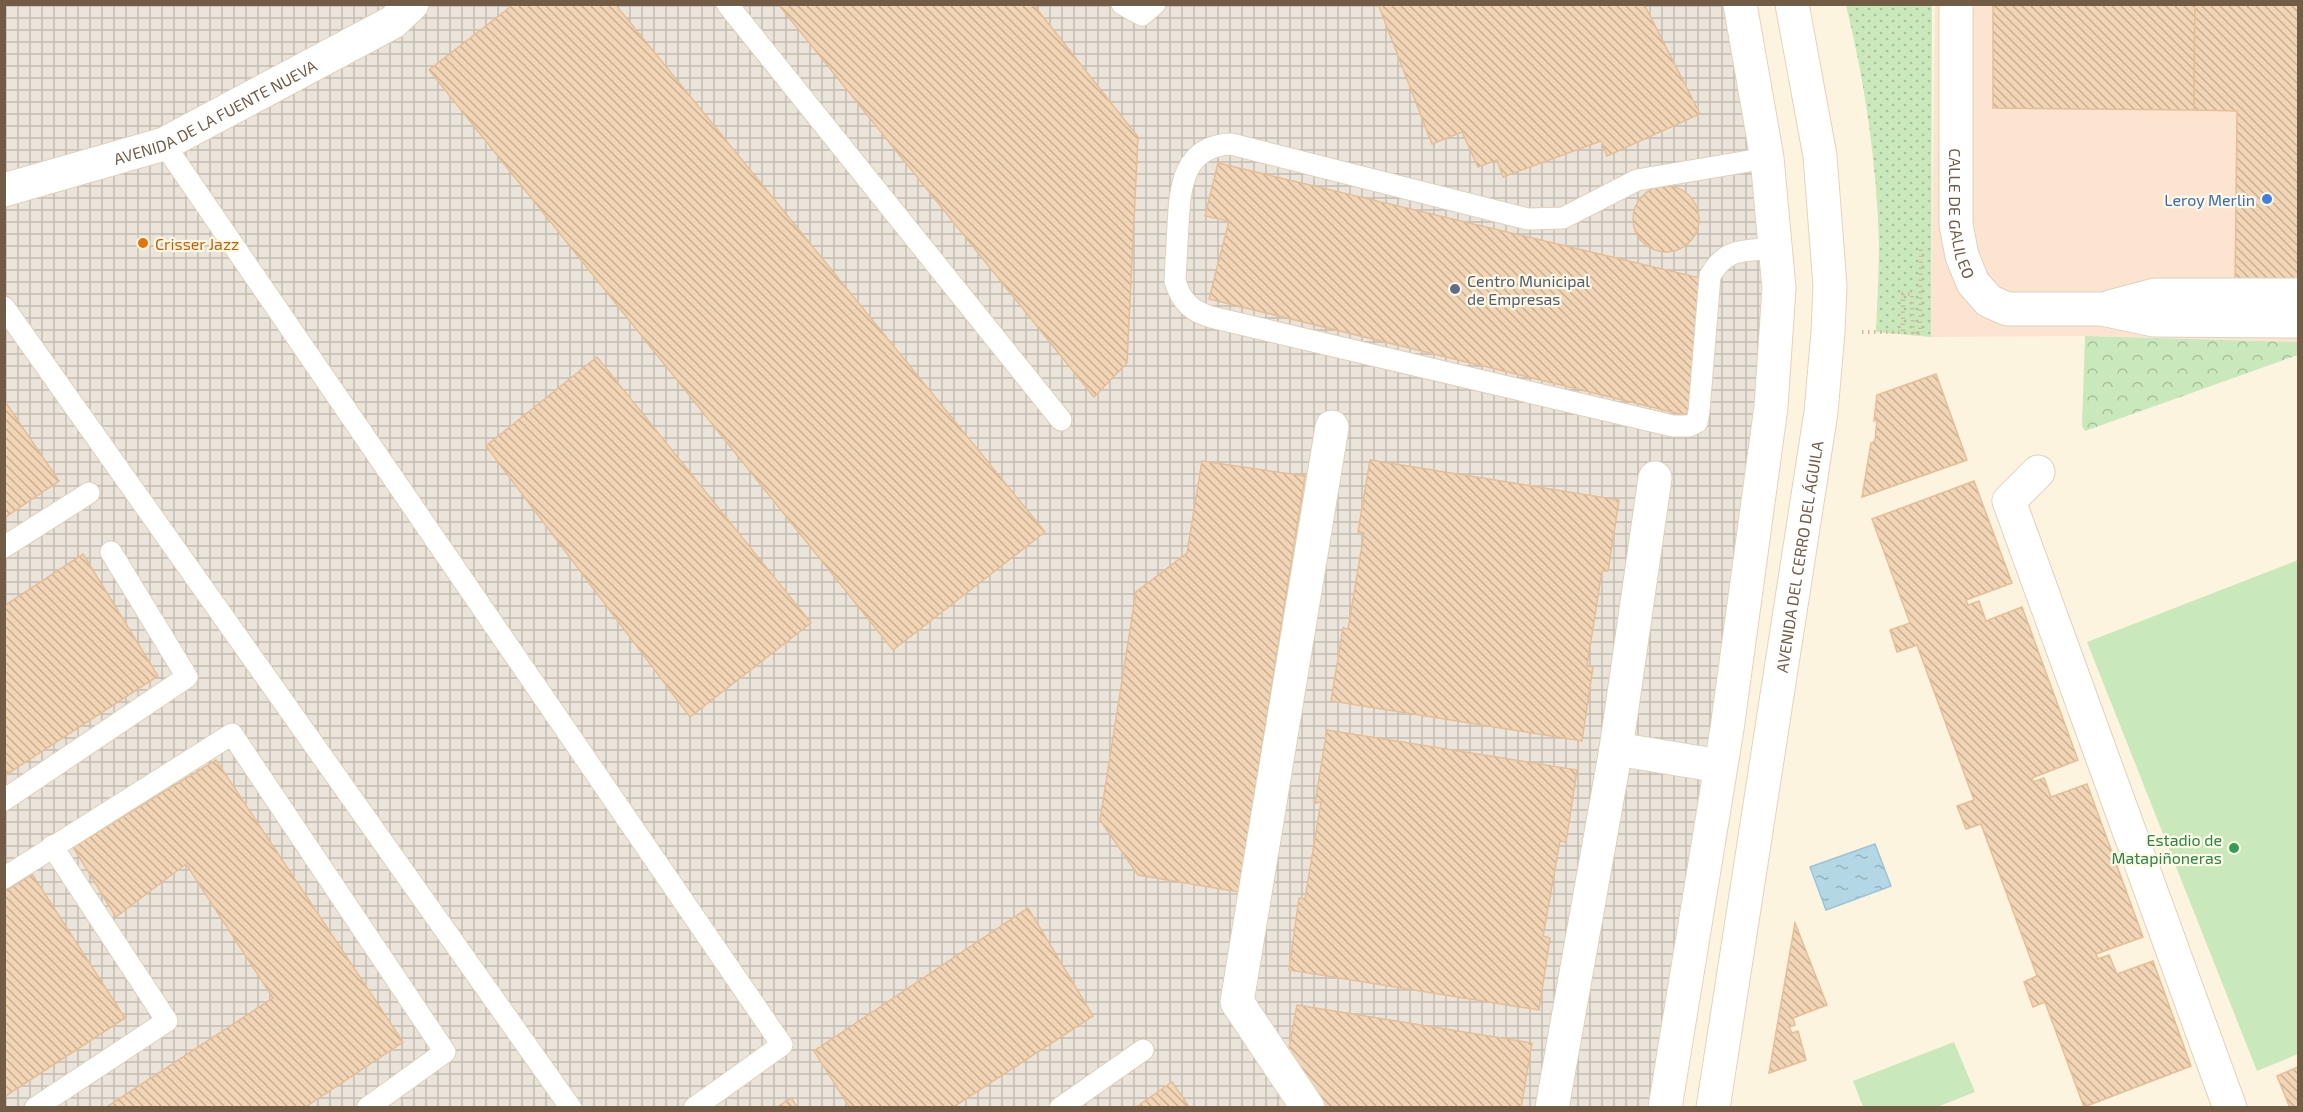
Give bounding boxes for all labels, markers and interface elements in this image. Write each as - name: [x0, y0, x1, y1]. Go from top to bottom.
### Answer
- street label: AVENIDA DE LA FUENTE NUEVA: [111, 55, 320, 168]
- street label: CALLE DE GALILEO: [1947, 148, 1980, 281]
- place label: Leroy Merlin: [2164, 190, 2255, 209]
- marker: Leroy Merlin: [2260, 192, 2274, 206]
- place label: Crisser Jazz: [155, 234, 239, 253]
- marker: Crisser Jazz: [136, 236, 150, 250]
- place label: Centro Municipal de Empresas: [1467, 271, 1590, 308]
- marker: Centro Municipal de Empresas: [1448, 282, 1462, 296]
- street label: AVENIDA DEL CERRO DEL ÁGUILA: [1771, 439, 1826, 674]
- place label: Estadio de Matapiñoneras: [2111, 830, 2222, 867]
- marker: Estadio de Matapiñoneras: [2227, 841, 2241, 855]

